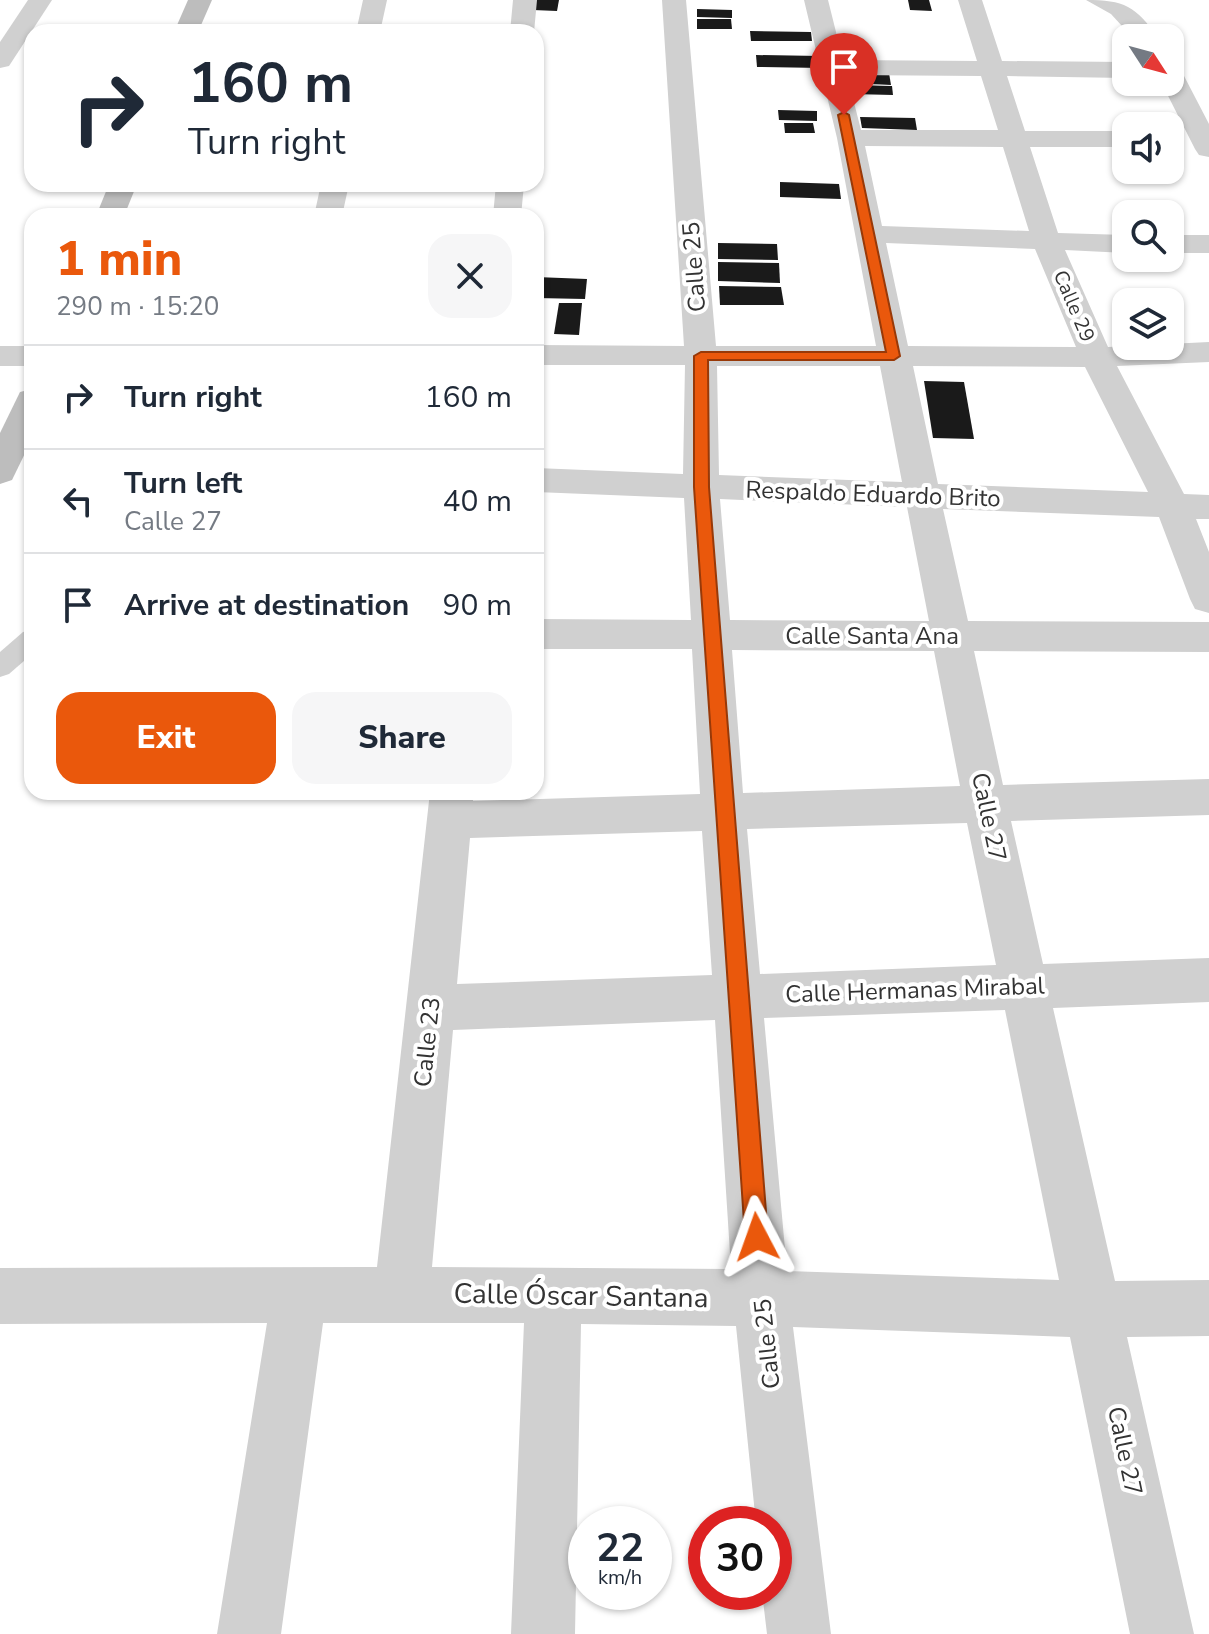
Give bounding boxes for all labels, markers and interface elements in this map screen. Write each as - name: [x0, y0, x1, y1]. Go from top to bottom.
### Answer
- north arrow: [1112, 24, 1184, 96]
- map controls: [1112, 24, 1184, 360]
- pin: [810, 33, 878, 115]
- text: 160 m: [188, 45, 353, 122]
- icon: arrive: [822, 45, 866, 89]
- icon: right: [56, 56, 160, 160]
- button: sound: [1112, 112, 1184, 184]
- text: Turn right: [188, 118, 345, 167]
- button: search: [1112, 200, 1184, 272]
- street label: Calle 25: [675, 221, 713, 313]
- text: 1 min: [56, 226, 182, 292]
- button: close: [428, 234, 512, 318]
- street label: Calle 29: [1047, 266, 1101, 346]
- button: layers: [1112, 288, 1184, 360]
- text: 290 m · 15:20: [56, 289, 219, 324]
- icon: right: [56, 375, 100, 419]
- text: Turn right: [124, 377, 262, 418]
- text: 160 m: [425, 377, 512, 418]
- text: Turn left: [124, 463, 242, 504]
- street label: Respaldo Eduardo Brito: [745, 474, 1001, 514]
- icon: left: [56, 479, 100, 523]
- text: 40 m: [443, 481, 512, 522]
- text: Calle 27: [124, 504, 222, 539]
- icon: arrive: [56, 583, 100, 627]
- text: Arrive at destination: [124, 585, 409, 626]
- text: 90 m: [443, 585, 512, 626]
- street label: Calle Santa Ana: [785, 620, 959, 652]
- button: Exit: [56, 692, 276, 784]
- button: Share: [292, 692, 512, 784]
- street label: Calle 27: [964, 770, 1014, 864]
- street label: Calle Hermanas Mirabal: [785, 969, 1045, 1011]
- street label: Calle 23: [406, 995, 448, 1089]
- position arrow: [715, 1195, 799, 1279]
- street label: Calle Óscar Santana: [453, 1275, 709, 1317]
- street label: Calle 25: [746, 1297, 788, 1391]
- street label: Calle 27: [1100, 1404, 1150, 1498]
- speed limit sign: 30: [688, 1506, 792, 1610]
- text: 22: [596, 1521, 644, 1575]
- text: km/h: [598, 1564, 642, 1591]

